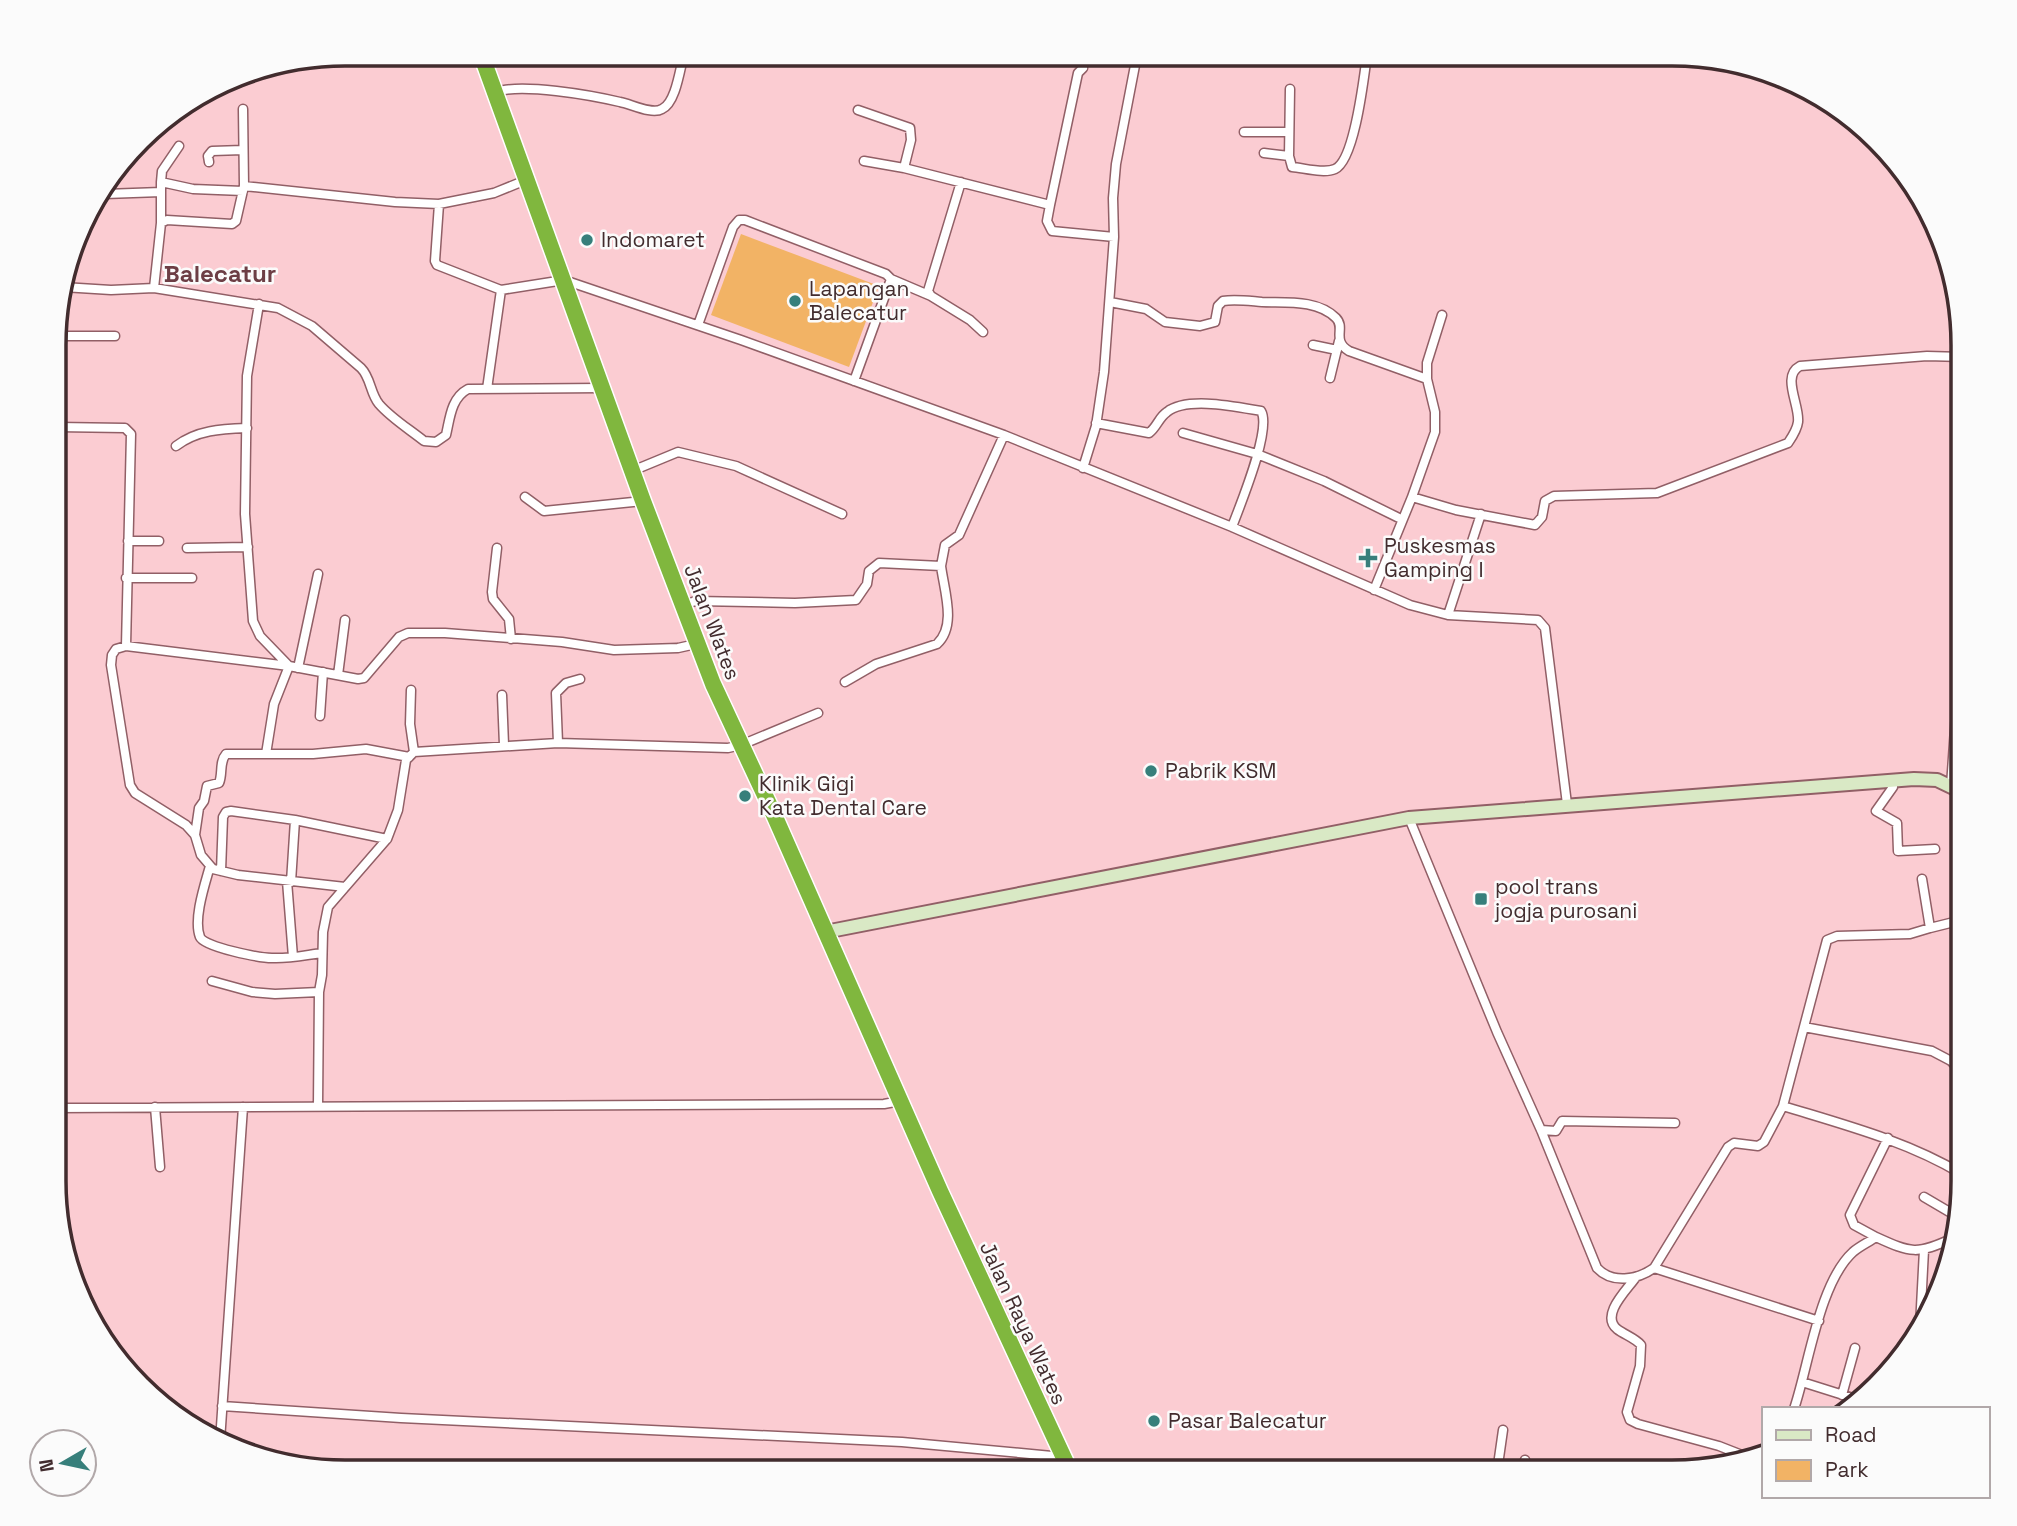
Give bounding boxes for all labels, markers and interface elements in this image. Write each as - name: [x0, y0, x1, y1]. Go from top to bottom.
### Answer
- place label: Indomaret: [601, 226, 705, 253]
- marker: Indomaret: [579, 232, 595, 248]
- district label: Balecatur: [164, 258, 276, 289]
- place label: Lapangan Balecatur: [809, 275, 909, 326]
- marker: Lapangan Balecatur: [787, 293, 803, 309]
- place label: Puskesmas Gamping I: [1384, 532, 1496, 583]
- marker: Puskesmas Gamping I: [1358, 548, 1378, 568]
- street label: Jalan Wates: [678, 560, 747, 683]
- place label: Pabrik KSM: [1165, 757, 1277, 784]
- marker: Pabrik KSM: [1143, 763, 1159, 779]
- place label: Klinik Gigi Kata Dental Care: [759, 770, 927, 821]
- marker: Klinik Gigi Kata Dental Care: [737, 788, 753, 804]
- place label: pool trans jogja purosani: [1494, 873, 1637, 924]
- marker: pool trans jogja purosani: [1473, 891, 1489, 907]
- street label: Jalan Raya Wates: [974, 1237, 1073, 1409]
- place label: Pasar Balecatur: [1168, 1407, 1327, 1434]
- legend: [1762, 1407, 1989, 1498]
- marker: Pasar Balecatur: [1146, 1413, 1162, 1429]
- text: Road: [1825, 1421, 1877, 1448]
- north arrow: [28, 1428, 98, 1498]
- text: Park: [1825, 1456, 1869, 1483]
- text: N: [33, 1457, 60, 1474]

